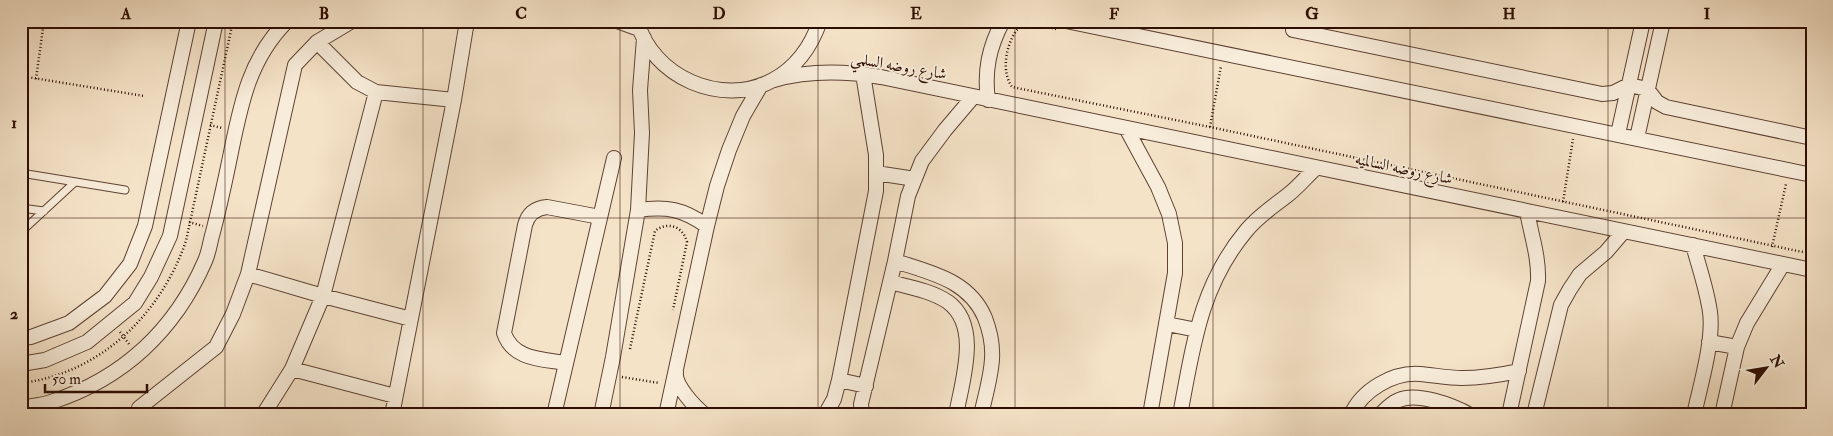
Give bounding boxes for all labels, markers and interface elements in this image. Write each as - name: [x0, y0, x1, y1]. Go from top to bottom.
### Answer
- text: A: [120, 4, 132, 24]
- text: B: [319, 4, 329, 24]
- text: C: [515, 4, 527, 24]
- text: D: [712, 4, 726, 24]
- text: E: [910, 4, 922, 24]
- text: F: [1109, 4, 1119, 24]
- text: G: [1305, 4, 1319, 24]
- text: H: [1502, 4, 1516, 24]
- text: I: [1704, 4, 1711, 24]
- street label: شارع روضه السلمي: [849, 48, 948, 89]
- text: 1: [11, 113, 17, 133]
- street label: شارع روضه السالميه: [1353, 149, 1454, 192]
- text: 2: [10, 304, 18, 324]
- north arrow: [1740, 344, 1790, 394]
- text: N: [1766, 351, 1787, 372]
- scale bar: [45, 361, 148, 393]
- text: 50 m: [52, 370, 81, 389]

